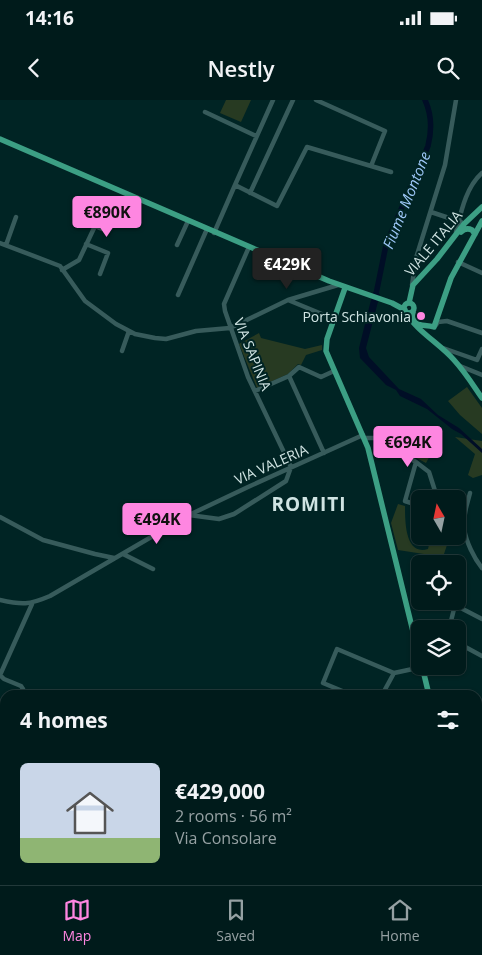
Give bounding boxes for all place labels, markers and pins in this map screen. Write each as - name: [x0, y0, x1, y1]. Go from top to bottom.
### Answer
- pin: €890K: [72, 196, 142, 238]
- pin: €429K: [252, 248, 322, 290]
- place label: Porta Schiavonia: [302, 307, 411, 326]
- marker: Porta Schiavonia: [415, 310, 427, 322]
- pin: €694K: [373, 426, 443, 468]
- pin: €494K: [122, 502, 192, 545]

